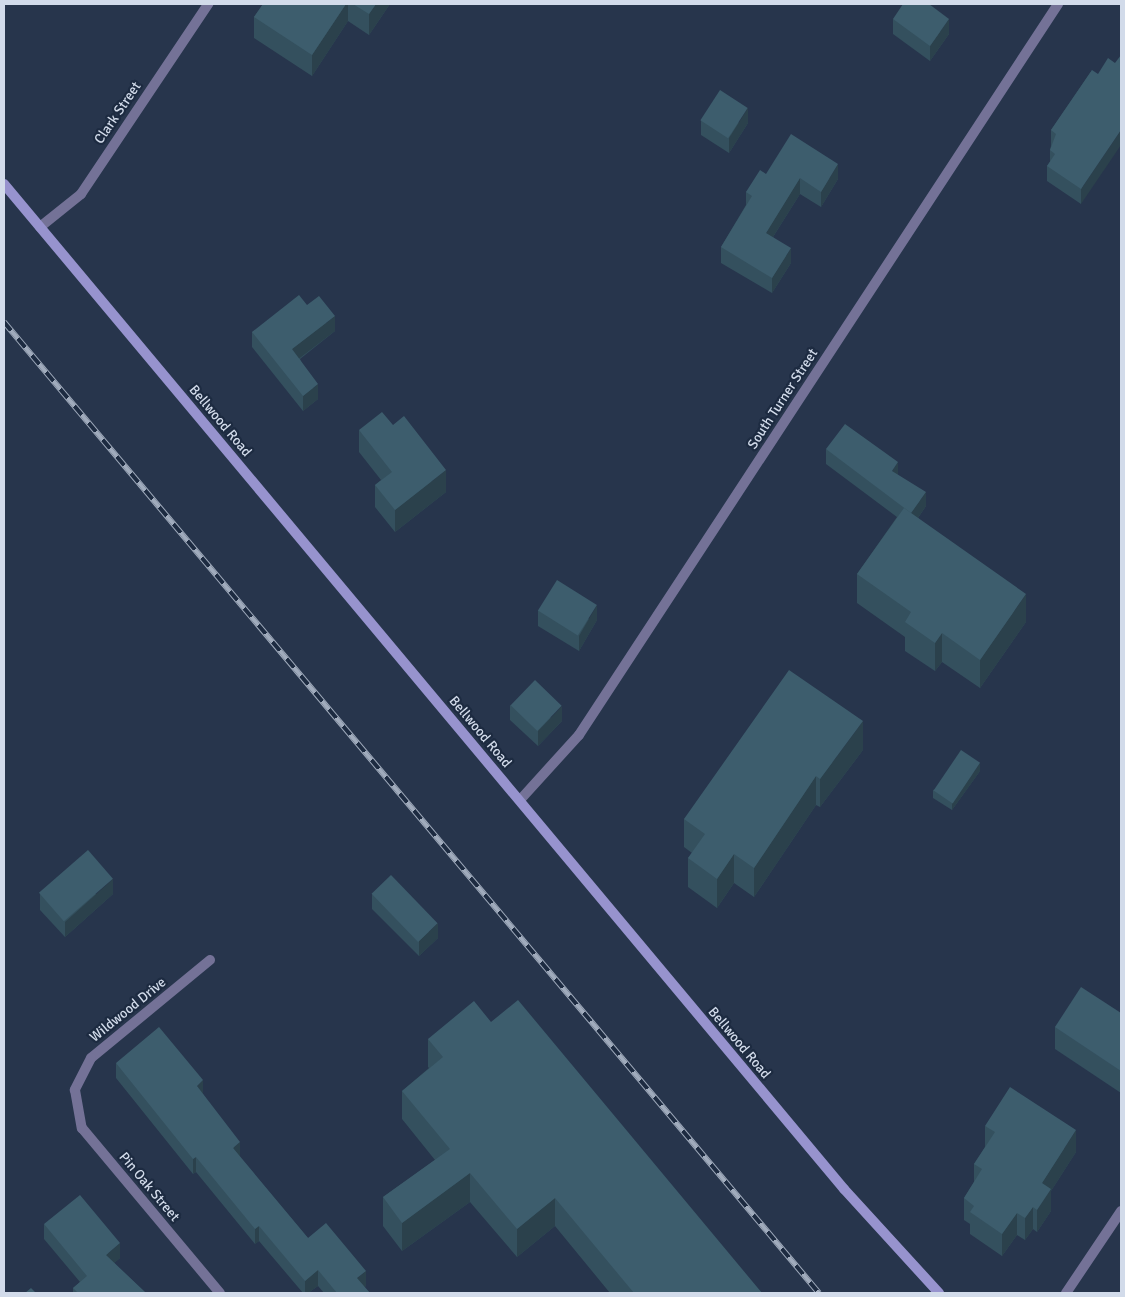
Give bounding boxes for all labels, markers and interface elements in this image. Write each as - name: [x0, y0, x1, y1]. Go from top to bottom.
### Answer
- street label: Clark Street: [91, 79, 145, 147]
- street label: South Turner Street: [744, 346, 822, 452]
- street label: Bellwood Road: [185, 382, 255, 460]
- street label: Bellwood Road: [445, 693, 515, 771]
- street label: Wildwood Drive: [86, 974, 170, 1046]
- street label: Bellwood Road: [704, 1004, 774, 1082]
- street label: Pin Oak Street: [115, 1149, 183, 1225]

